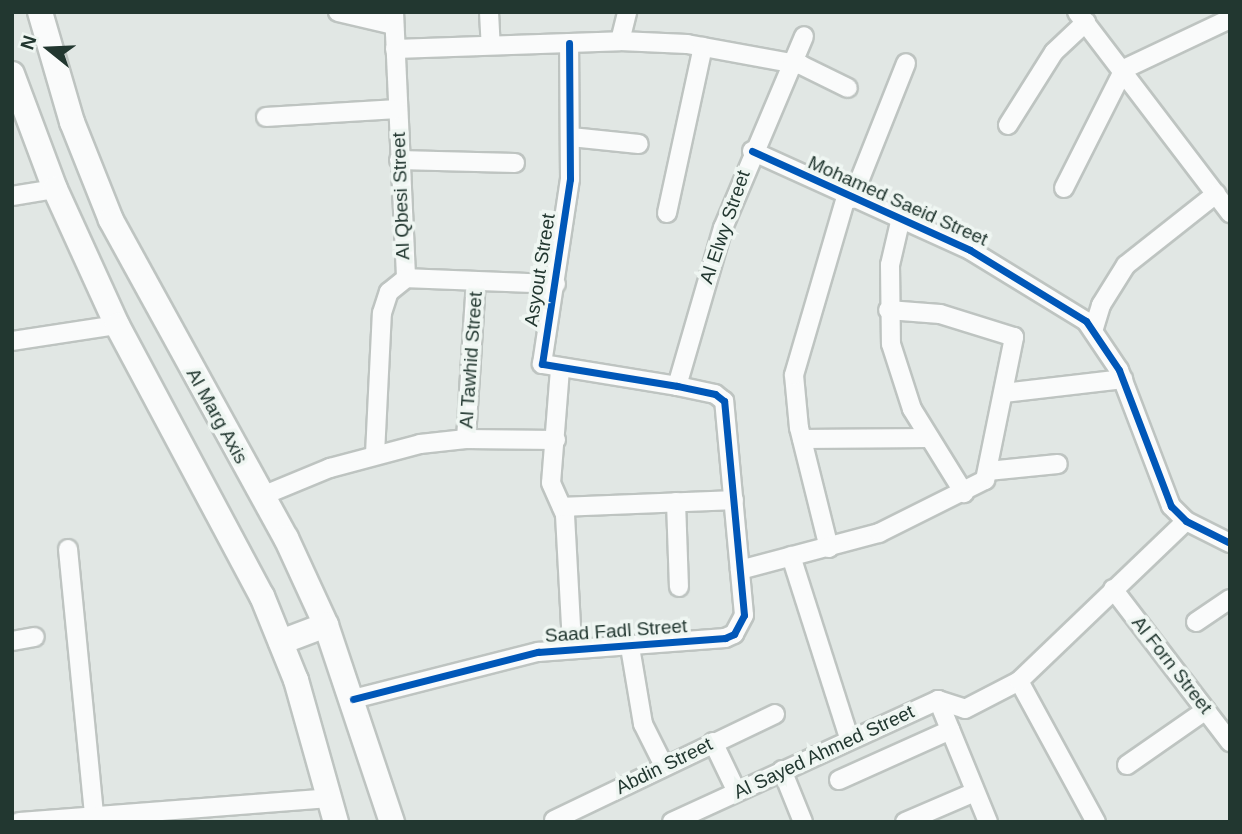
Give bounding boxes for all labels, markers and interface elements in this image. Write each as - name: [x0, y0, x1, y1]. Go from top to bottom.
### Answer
- north arrow: [14, 14, 84, 84]
- text: N: [16, 33, 41, 52]
- street label: Al Qbesi Street: [387, 132, 415, 260]
- street label: Mohamed Saeid Street: [805, 151, 991, 251]
- street label: Al Elwy Street: [695, 167, 755, 287]
- street label: Asyout Street: [520, 212, 560, 328]
- street label: Al Tawhid Street: [455, 291, 487, 429]
- street label: Al Marg Axis: [181, 364, 253, 468]
- street label: Al Forn Street: [1127, 612, 1217, 718]
- street label: Saad Fadl Street: [544, 615, 688, 647]
- street label: Al Sayed Ahmed Street: [730, 700, 918, 804]
- street label: Abdin Street: [612, 733, 716, 799]

